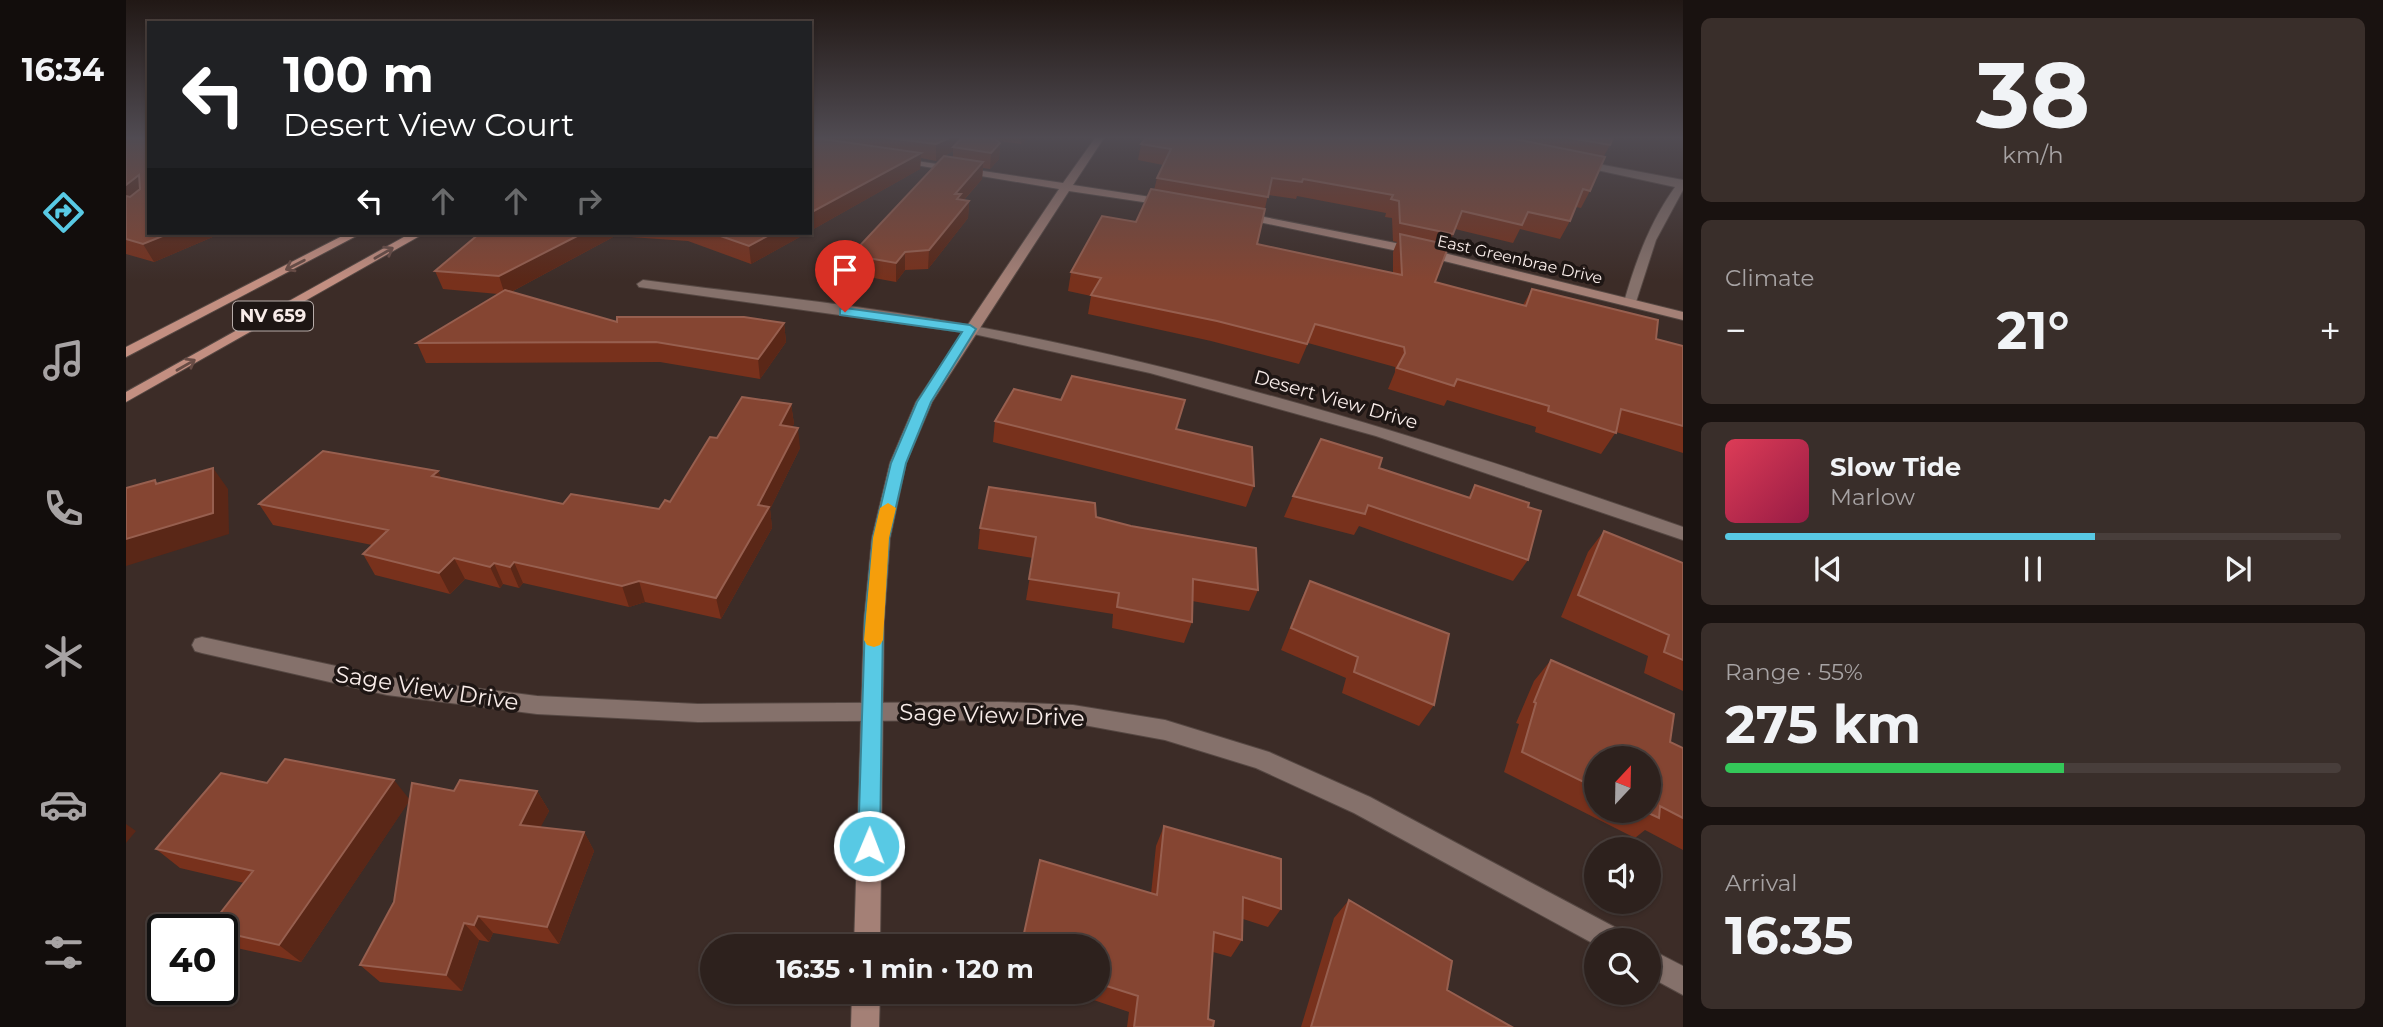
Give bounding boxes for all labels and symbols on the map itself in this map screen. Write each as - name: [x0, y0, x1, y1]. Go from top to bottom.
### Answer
- street label: East Greenbrae Drive: [1435, 231, 1604, 288]
- pin: [815, 240, 875, 312]
- one-way arrow: [373, 246, 393, 260]
- one-way arrow: [286, 258, 306, 272]
- road number: NV 659: [233, 302, 313, 330]
- one-way arrow: [175, 358, 195, 372]
- street label: Desert View Drive: [1251, 365, 1420, 434]
- street label: Sage View Drive: [333, 660, 521, 716]
- street label: Sage View Drive: [899, 698, 1085, 732]
- north arrow: [1584, 746, 1661, 822]
- position arrow: [832, 809, 906, 883]
- speed limit sign: 40: [147, 914, 238, 1005]

